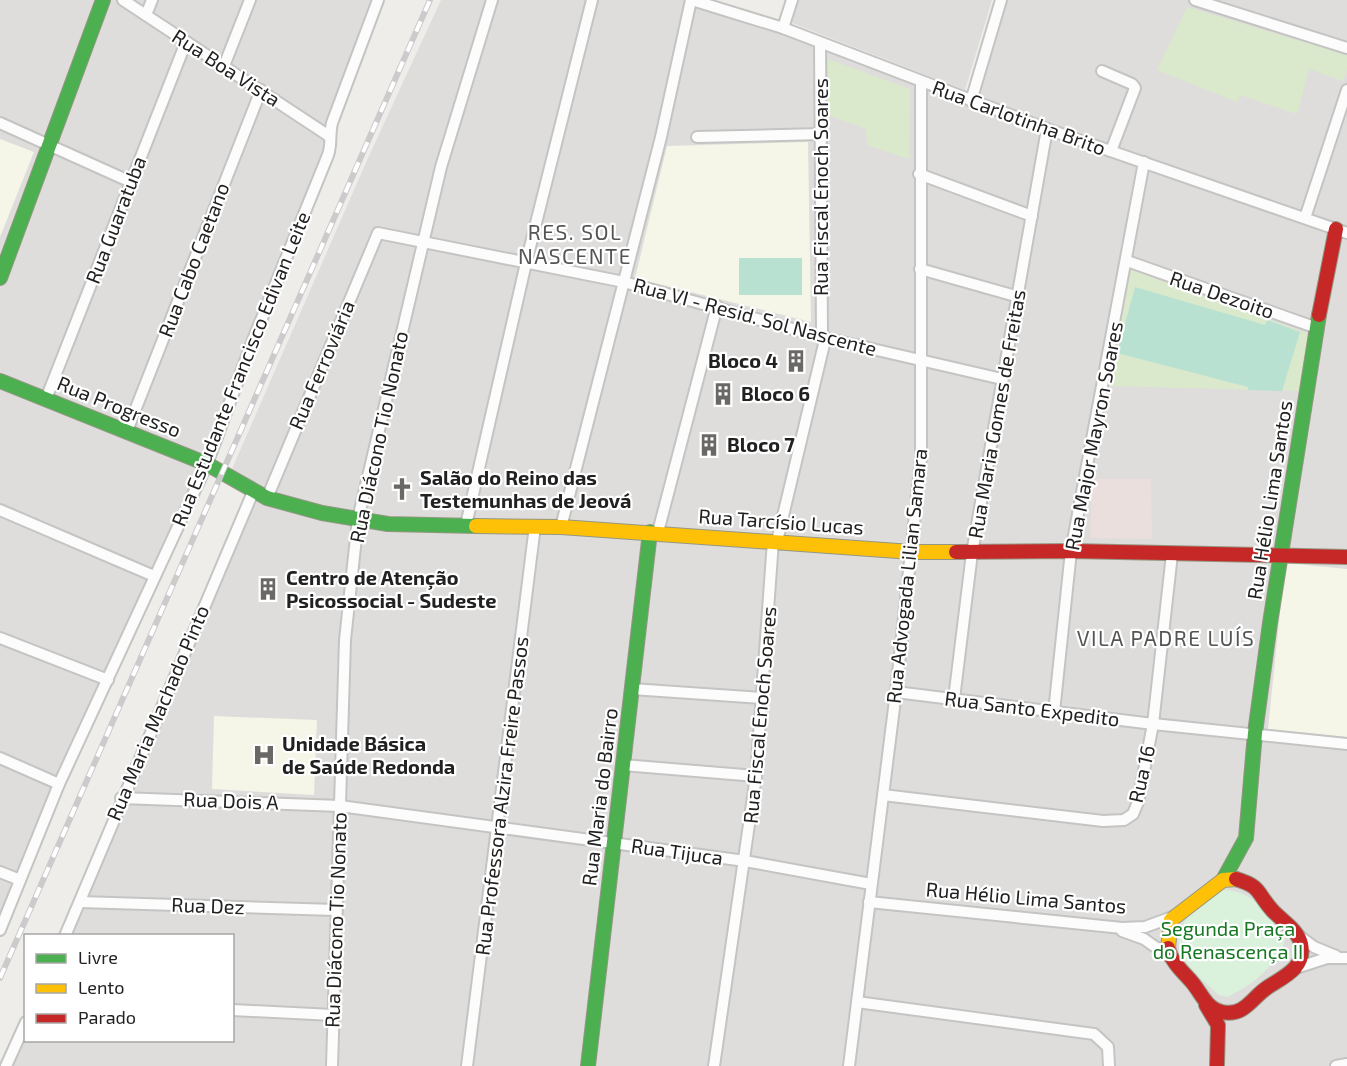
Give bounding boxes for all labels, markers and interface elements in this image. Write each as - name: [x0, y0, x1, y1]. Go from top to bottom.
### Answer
- street label: Rua Boa Vista: [168, 23, 285, 111]
- street label: Rua Carlotinha Brito: [929, 75, 1109, 160]
- street label: Rua Fiscal Enoch Soares: [808, 78, 832, 296]
- street label: Rua Guaratuba: [80, 153, 150, 287]
- street label: Rua Cabo Caetano: [153, 179, 234, 340]
- street label: Rua Estudante Francisco Edivan Leite: [166, 208, 314, 530]
- district label: RES. SOL NASCENTE: [518, 219, 632, 268]
- street label: Rua Dezoito: [1167, 265, 1278, 323]
- street label: Rua VI - Resid. Sol Nascente: [631, 272, 879, 360]
- street label: Rua Maria Gomes de Freitas: [962, 288, 1030, 540]
- street label: Rua Ferroviária: [283, 296, 359, 433]
- street label: Rua Major Mayron Soares: [1059, 319, 1127, 552]
- street label: Rua Diácono Tio Nonato: [344, 329, 412, 545]
- place label: Bloco 4: [708, 348, 778, 372]
- building icon: Bloco 4: [783, 348, 809, 374]
- street label: Rua Progresso: [54, 370, 185, 442]
- building icon: Bloco 6: [710, 381, 736, 407]
- place label: Bloco 6: [741, 381, 810, 405]
- street label: Rua Hélio Lima Santos: [1241, 399, 1297, 601]
- building icon: Bloco 7: [696, 432, 722, 458]
- place label: Bloco 7: [727, 432, 795, 456]
- street label: Rua Advogada Lilian Samara: [881, 447, 931, 705]
- place label: Salão do Reino das Testemunhas de Jeová: [420, 465, 631, 512]
- church icon: Salão do Reino das Testemunhas de Jeová: [389, 476, 415, 502]
- street label: Rua Tarcísio Lucas: [698, 503, 864, 539]
- place label: Centro de Atenção Psicossocial - Sudeste: [286, 565, 496, 612]
- building icon: Centro de Atenção Psicossocial - Sudeste: [255, 576, 281, 602]
- street label: Rua Maria Machado Pinto: [101, 601, 213, 824]
- street label: Rua Fiscal Enoch Soares: [738, 605, 780, 825]
- district label: VILA PADRE LUÍS: [1077, 625, 1255, 650]
- street label: Rua Professora Alzira Freire Passos: [470, 635, 532, 957]
- street label: Rua Santo Expedito: [943, 685, 1121, 731]
- street label: Rua Maria do Bairro: [576, 707, 622, 887]
- place label: Unidade Básica de Saúde Redonda: [282, 731, 455, 778]
- hospital icon: Unidade Básica de Saúde Redonda: [251, 742, 277, 768]
- street label: Rua 16: [1123, 743, 1159, 805]
- street label: Rua Dois A: [183, 786, 280, 814]
- street label: Rua Diácono Tio Nonato: [319, 812, 351, 1028]
- street label: Rua Tijuca: [630, 833, 725, 869]
- street label: Rua Hélio Lima Santos: [925, 876, 1127, 918]
- street label: Rua Dez: [171, 892, 245, 918]
- park label: Segunda Praça do Renascença II: [1153, 916, 1303, 964]
- legend: [24, 934, 234, 1042]
- text: Livre: [78, 946, 118, 968]
- text: Lento: [78, 976, 124, 998]
- text: Parado: [78, 1006, 136, 1028]

